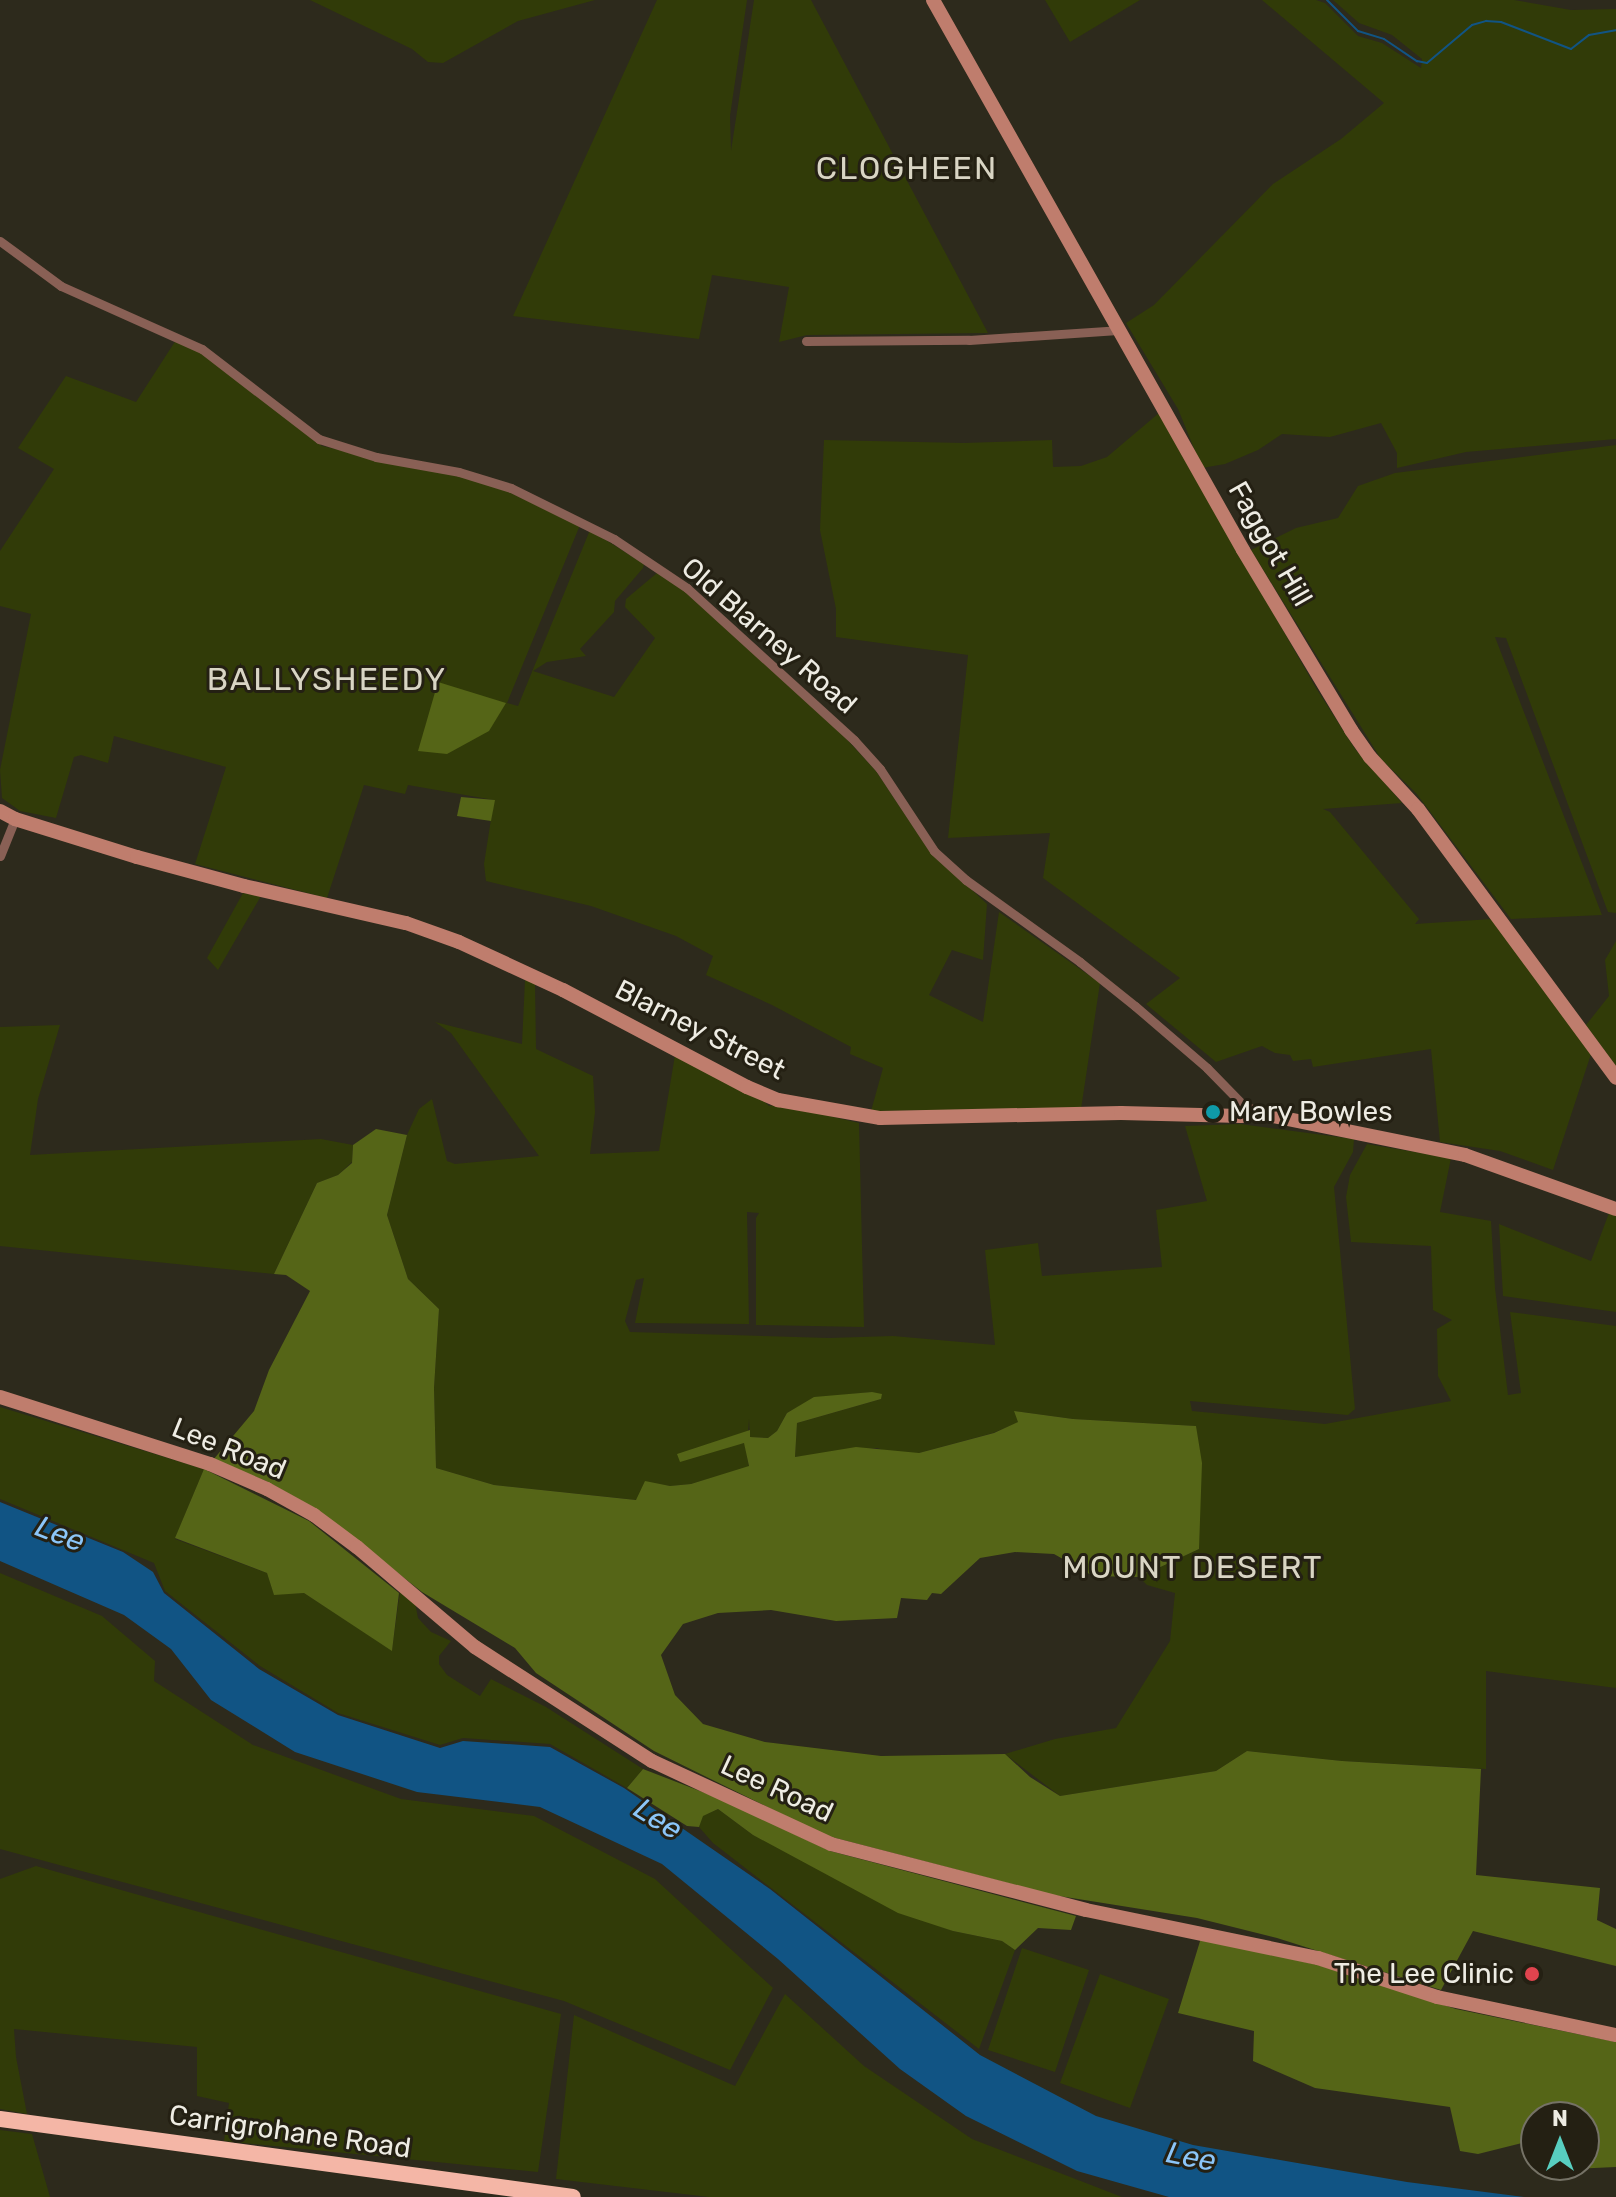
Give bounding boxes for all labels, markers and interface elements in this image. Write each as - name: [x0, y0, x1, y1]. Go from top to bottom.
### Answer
- district label: CLOGHEEN: [816, 149, 998, 187]
- street label: Faggot Hill: [1221, 476, 1319, 612]
- street label: Old Blarney Road: [674, 551, 864, 721]
- district label: BALLYSHEEDY: [207, 660, 447, 698]
- street label: Blarney Street: [609, 973, 791, 1087]
- place label: Mary Bowles: [1229, 1095, 1393, 1129]
- marker: Mary Bowles: [1204, 1103, 1222, 1121]
- street label: Lee Road: [167, 1411, 291, 1487]
- water label: Lee: [30, 1508, 90, 1560]
- district label: MOUNT DESERT: [1062, 1548, 1324, 1586]
- street label: Lee Road: [716, 1748, 838, 1830]
- water label: Lee: [627, 1791, 689, 1847]
- place label: The Lee Clinic: [1334, 1957, 1514, 1991]
- marker: The Lee Clinic: [1521, 1963, 1543, 1985]
- street label: Carrigrohane Road: [167, 2098, 413, 2166]
- north arrow: [1520, 2101, 1600, 2181]
- text: N: [1552, 2105, 1568, 2132]
- water label: Lee: [1163, 2135, 1219, 2179]

